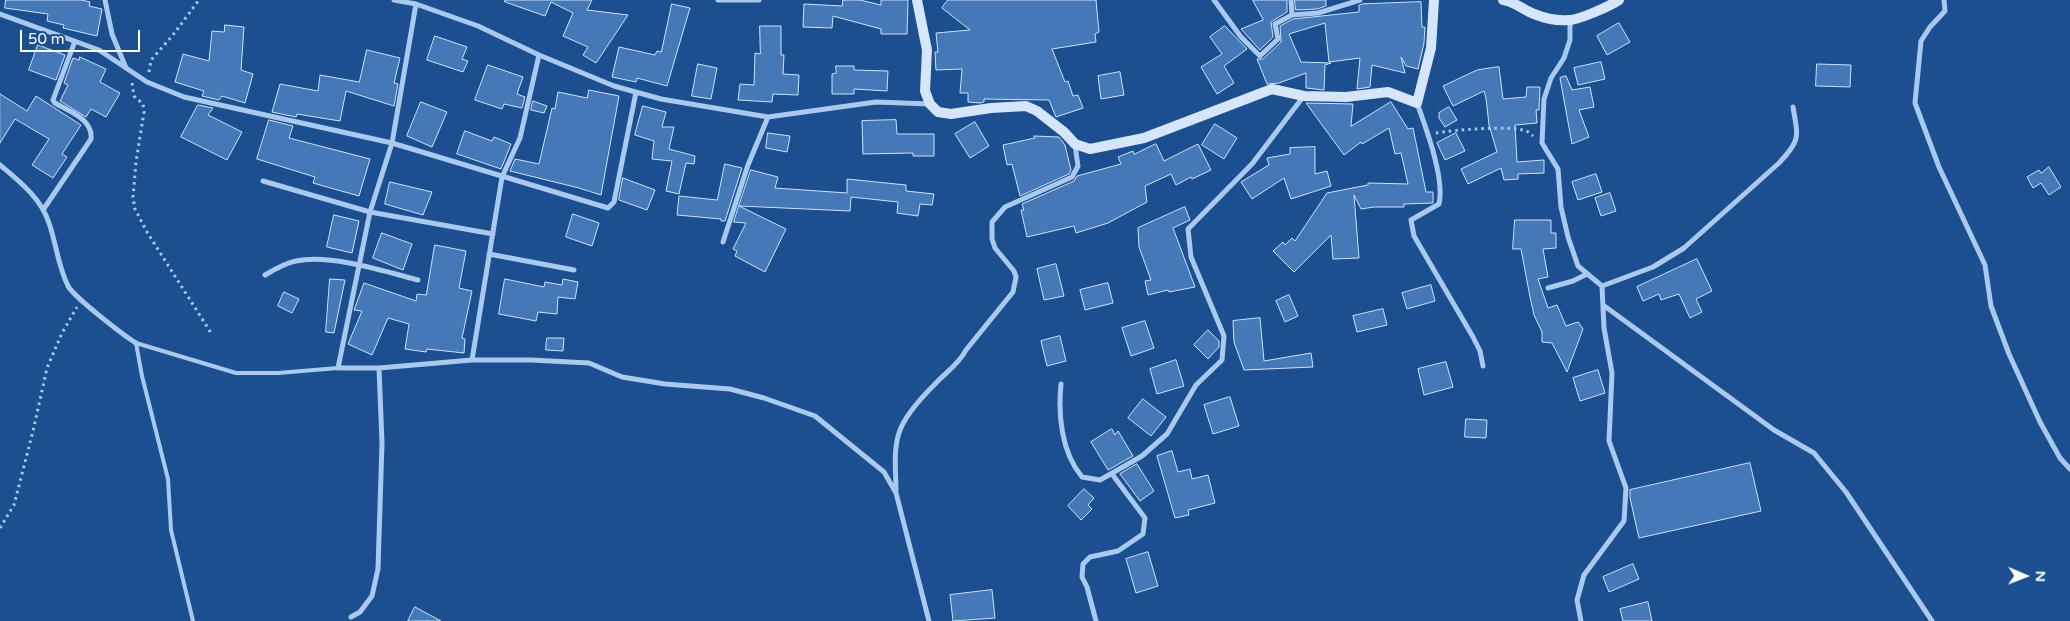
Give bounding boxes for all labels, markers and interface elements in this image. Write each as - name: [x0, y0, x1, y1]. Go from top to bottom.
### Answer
- scale bar: [22, 20, 142, 52]
- text: 50 m: [28, 30, 65, 48]
- north arrow: [2000, 551, 2050, 601]
- text: N: [2032, 570, 2049, 582]

